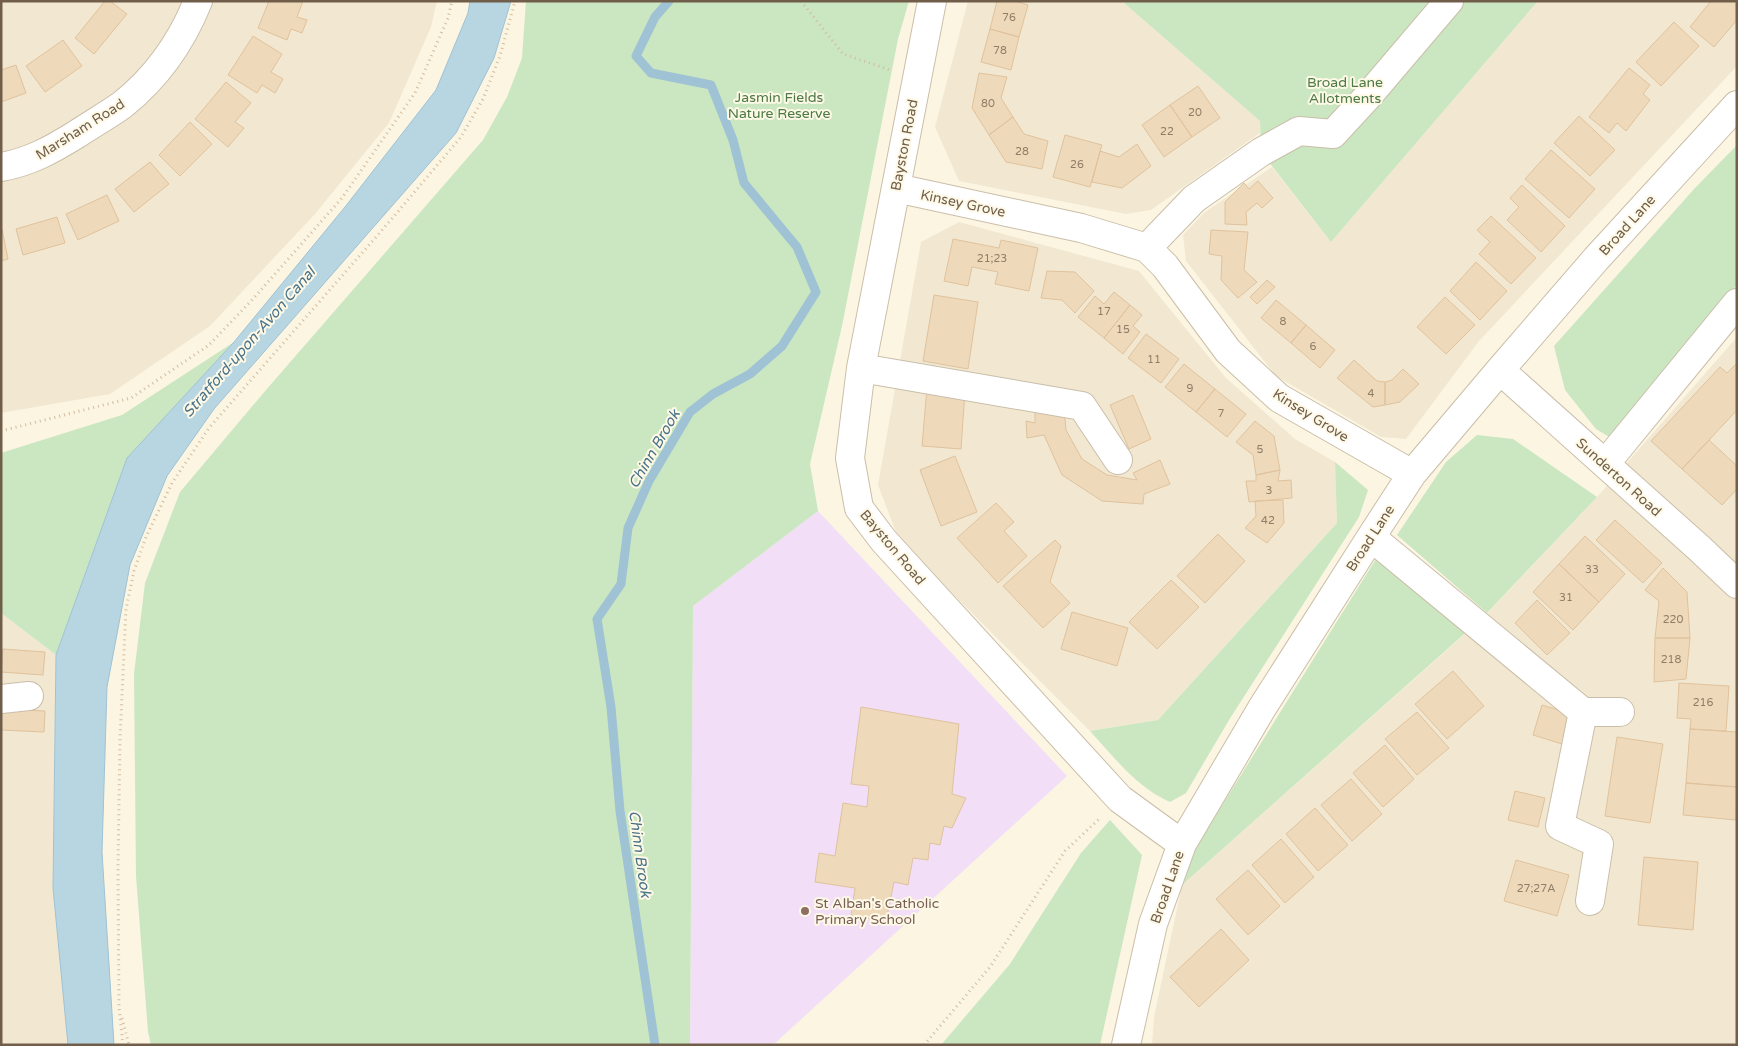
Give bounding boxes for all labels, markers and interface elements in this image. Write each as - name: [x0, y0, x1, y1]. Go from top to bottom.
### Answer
- house number: 76: [1002, 11, 1016, 24]
- house number: 78: [993, 44, 1007, 57]
- park label: Broad Lane Allotments: [1307, 74, 1383, 107]
- park label: Jasmin Fields Nature Reserve: [728, 89, 830, 122]
- street label: Marsham Road: [33, 95, 128, 164]
- house number: 80: [981, 97, 995, 110]
- street label: Bayston Road: [887, 98, 922, 192]
- house number: 20: [1188, 106, 1202, 119]
- house number: 22: [1160, 125, 1174, 138]
- house number: 28: [1015, 145, 1029, 158]
- house number: 26: [1070, 158, 1084, 171]
- street label: Kinsey Grove: [919, 186, 1007, 221]
- street label: Broad Lane: [1596, 191, 1659, 259]
- house number: 21;23: [977, 252, 1007, 265]
- water label: Stratford-upon-Avon Canal: [179, 262, 320, 421]
- house number: 17: [1097, 305, 1111, 318]
- house number: 8: [1280, 315, 1287, 328]
- house number: 15: [1116, 323, 1130, 336]
- house number: 6: [1310, 340, 1317, 353]
- house number: 11: [1147, 353, 1161, 366]
- house number: 9: [1187, 382, 1194, 395]
- street label: Kinsey Grove: [1270, 385, 1352, 446]
- house number: 4: [1368, 387, 1375, 400]
- water label: Chinn Brook: [624, 405, 685, 491]
- house number: 7: [1218, 407, 1225, 420]
- street label: Sunderton Road: [1573, 435, 1665, 520]
- house number: 5: [1257, 443, 1264, 456]
- house number: 3: [1266, 484, 1273, 497]
- street label: Broad Lane: [1343, 502, 1398, 575]
- street label: Bayston Road: [856, 506, 929, 588]
- house number: 42: [1261, 514, 1275, 527]
- house number: 33: [1585, 563, 1599, 576]
- house number: 31: [1559, 591, 1573, 604]
- house number: 220: [1663, 613, 1683, 626]
- house number: 218: [1661, 653, 1681, 666]
- house number: 216: [1693, 696, 1713, 709]
- water label: Chinn Brook: [625, 809, 655, 900]
- street label: Broad Lane: [1147, 848, 1188, 926]
- house number: 27;27A: [1517, 882, 1555, 895]
- place label: St Alban's Catholic Primary School: [815, 895, 939, 928]
- marker: St Alban's Catholic Primary School: [799, 905, 811, 917]

